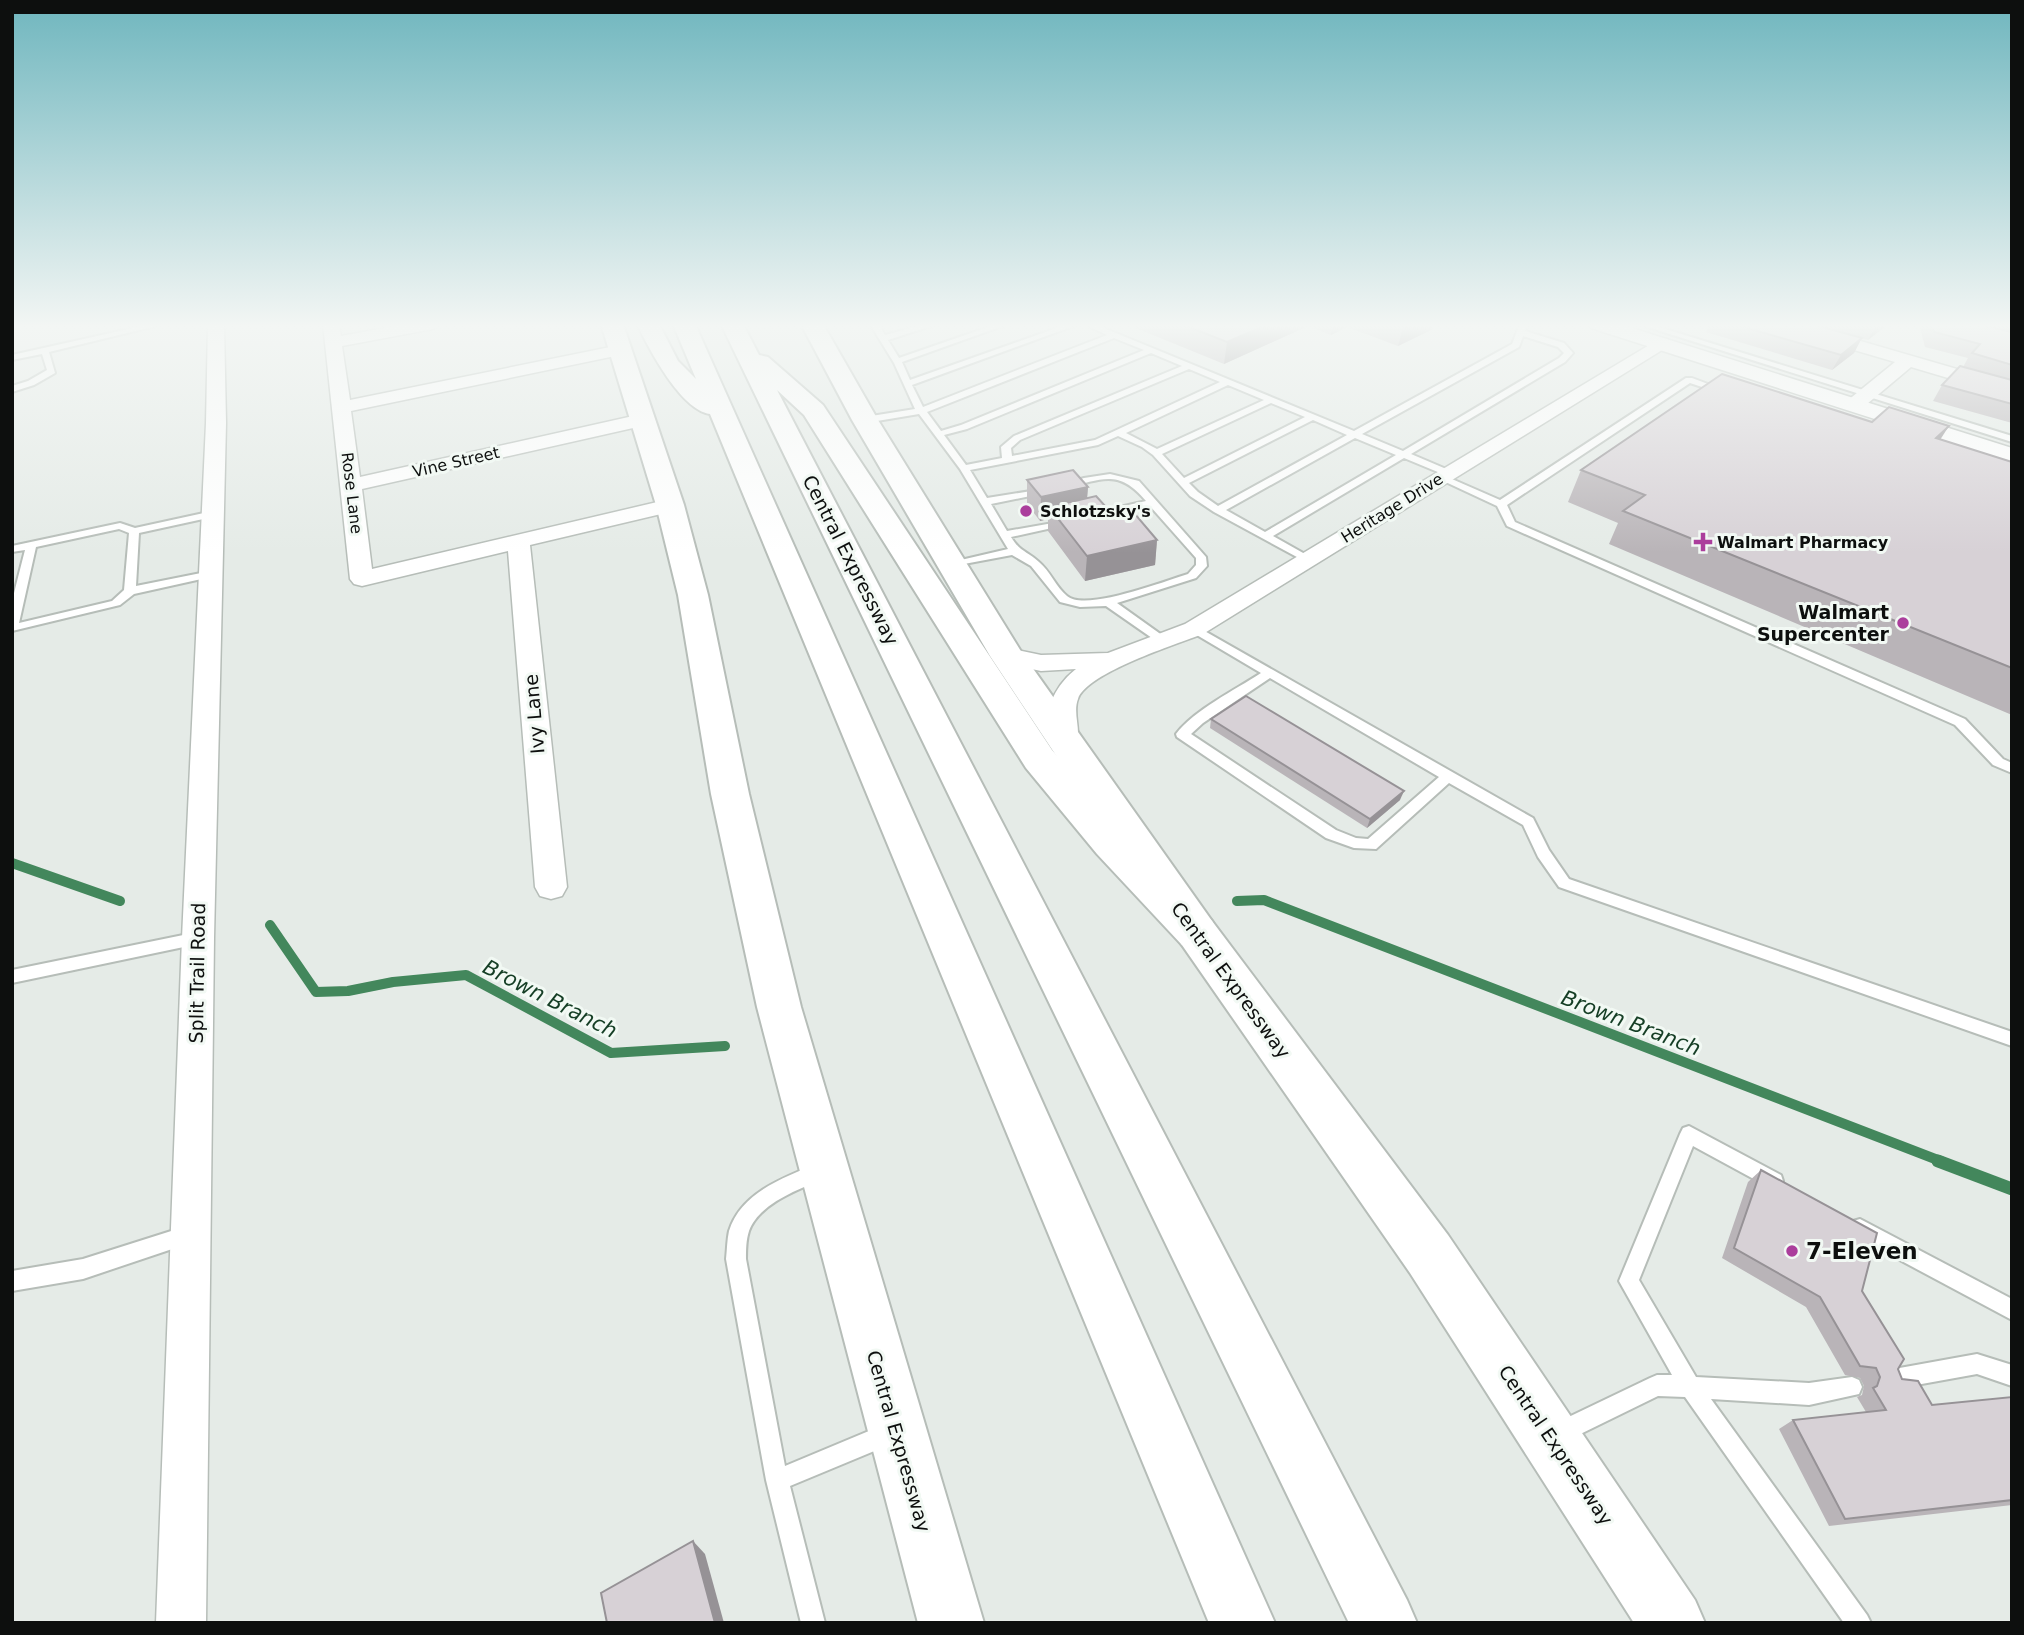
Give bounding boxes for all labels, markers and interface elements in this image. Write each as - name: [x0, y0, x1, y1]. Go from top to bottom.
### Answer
- street label: Vine Street: [411, 443, 501, 481]
- street label: Rose Lane: [338, 451, 366, 535]
- street label: Heritage Drive: [1337, 469, 1447, 547]
- street label: Central Expressway: [799, 471, 903, 649]
- place label: Schlotzsky's: [1040, 502, 1151, 521]
- marker: Schlotzsky's: [1018, 503, 1034, 519]
- place label: Walmart Pharmacy: [1717, 533, 1889, 552]
- marker: Walmart Pharmacy: [1695, 534, 1711, 550]
- place label: Walmart Supercenter: [1757, 601, 1890, 645]
- marker: Walmart Supercenter: [1895, 615, 1911, 631]
- street label: Ivy Lane: [520, 673, 548, 755]
- street label: Central Expressway: [1167, 898, 1295, 1062]
- street label: Split Trail Road: [185, 902, 209, 1044]
- water label: Brown Branch: [479, 955, 621, 1043]
- water label: Brown Branch: [1558, 985, 1704, 1061]
- place label: 7-Eleven: [1806, 1238, 1918, 1264]
- marker: 7-Eleven: [1784, 1243, 1800, 1259]
- street label: Central Expressway: [863, 1348, 935, 1534]
- street label: Central Expressway: [1494, 1361, 1618, 1529]

